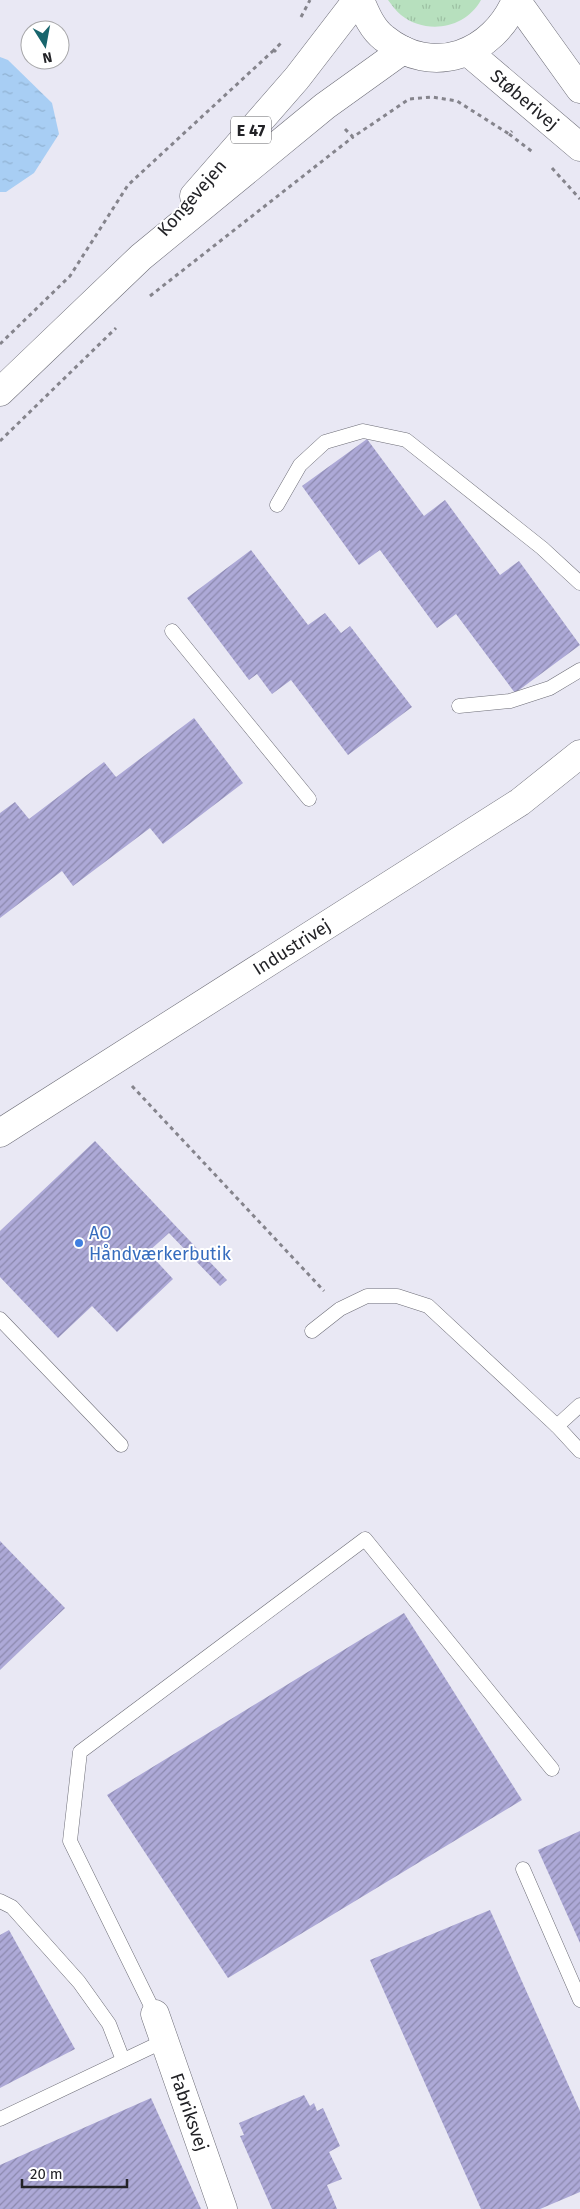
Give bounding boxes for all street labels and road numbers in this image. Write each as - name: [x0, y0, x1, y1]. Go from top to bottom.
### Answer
- street label: Støberivej: [486, 65, 563, 135]
- road number: E 47: [231, 116, 271, 144]
- street label: Kongevejen: [153, 155, 231, 241]
- street label: Industrivej: [249, 914, 335, 980]
- street label: Fabriksvej: [165, 2070, 213, 2154]

